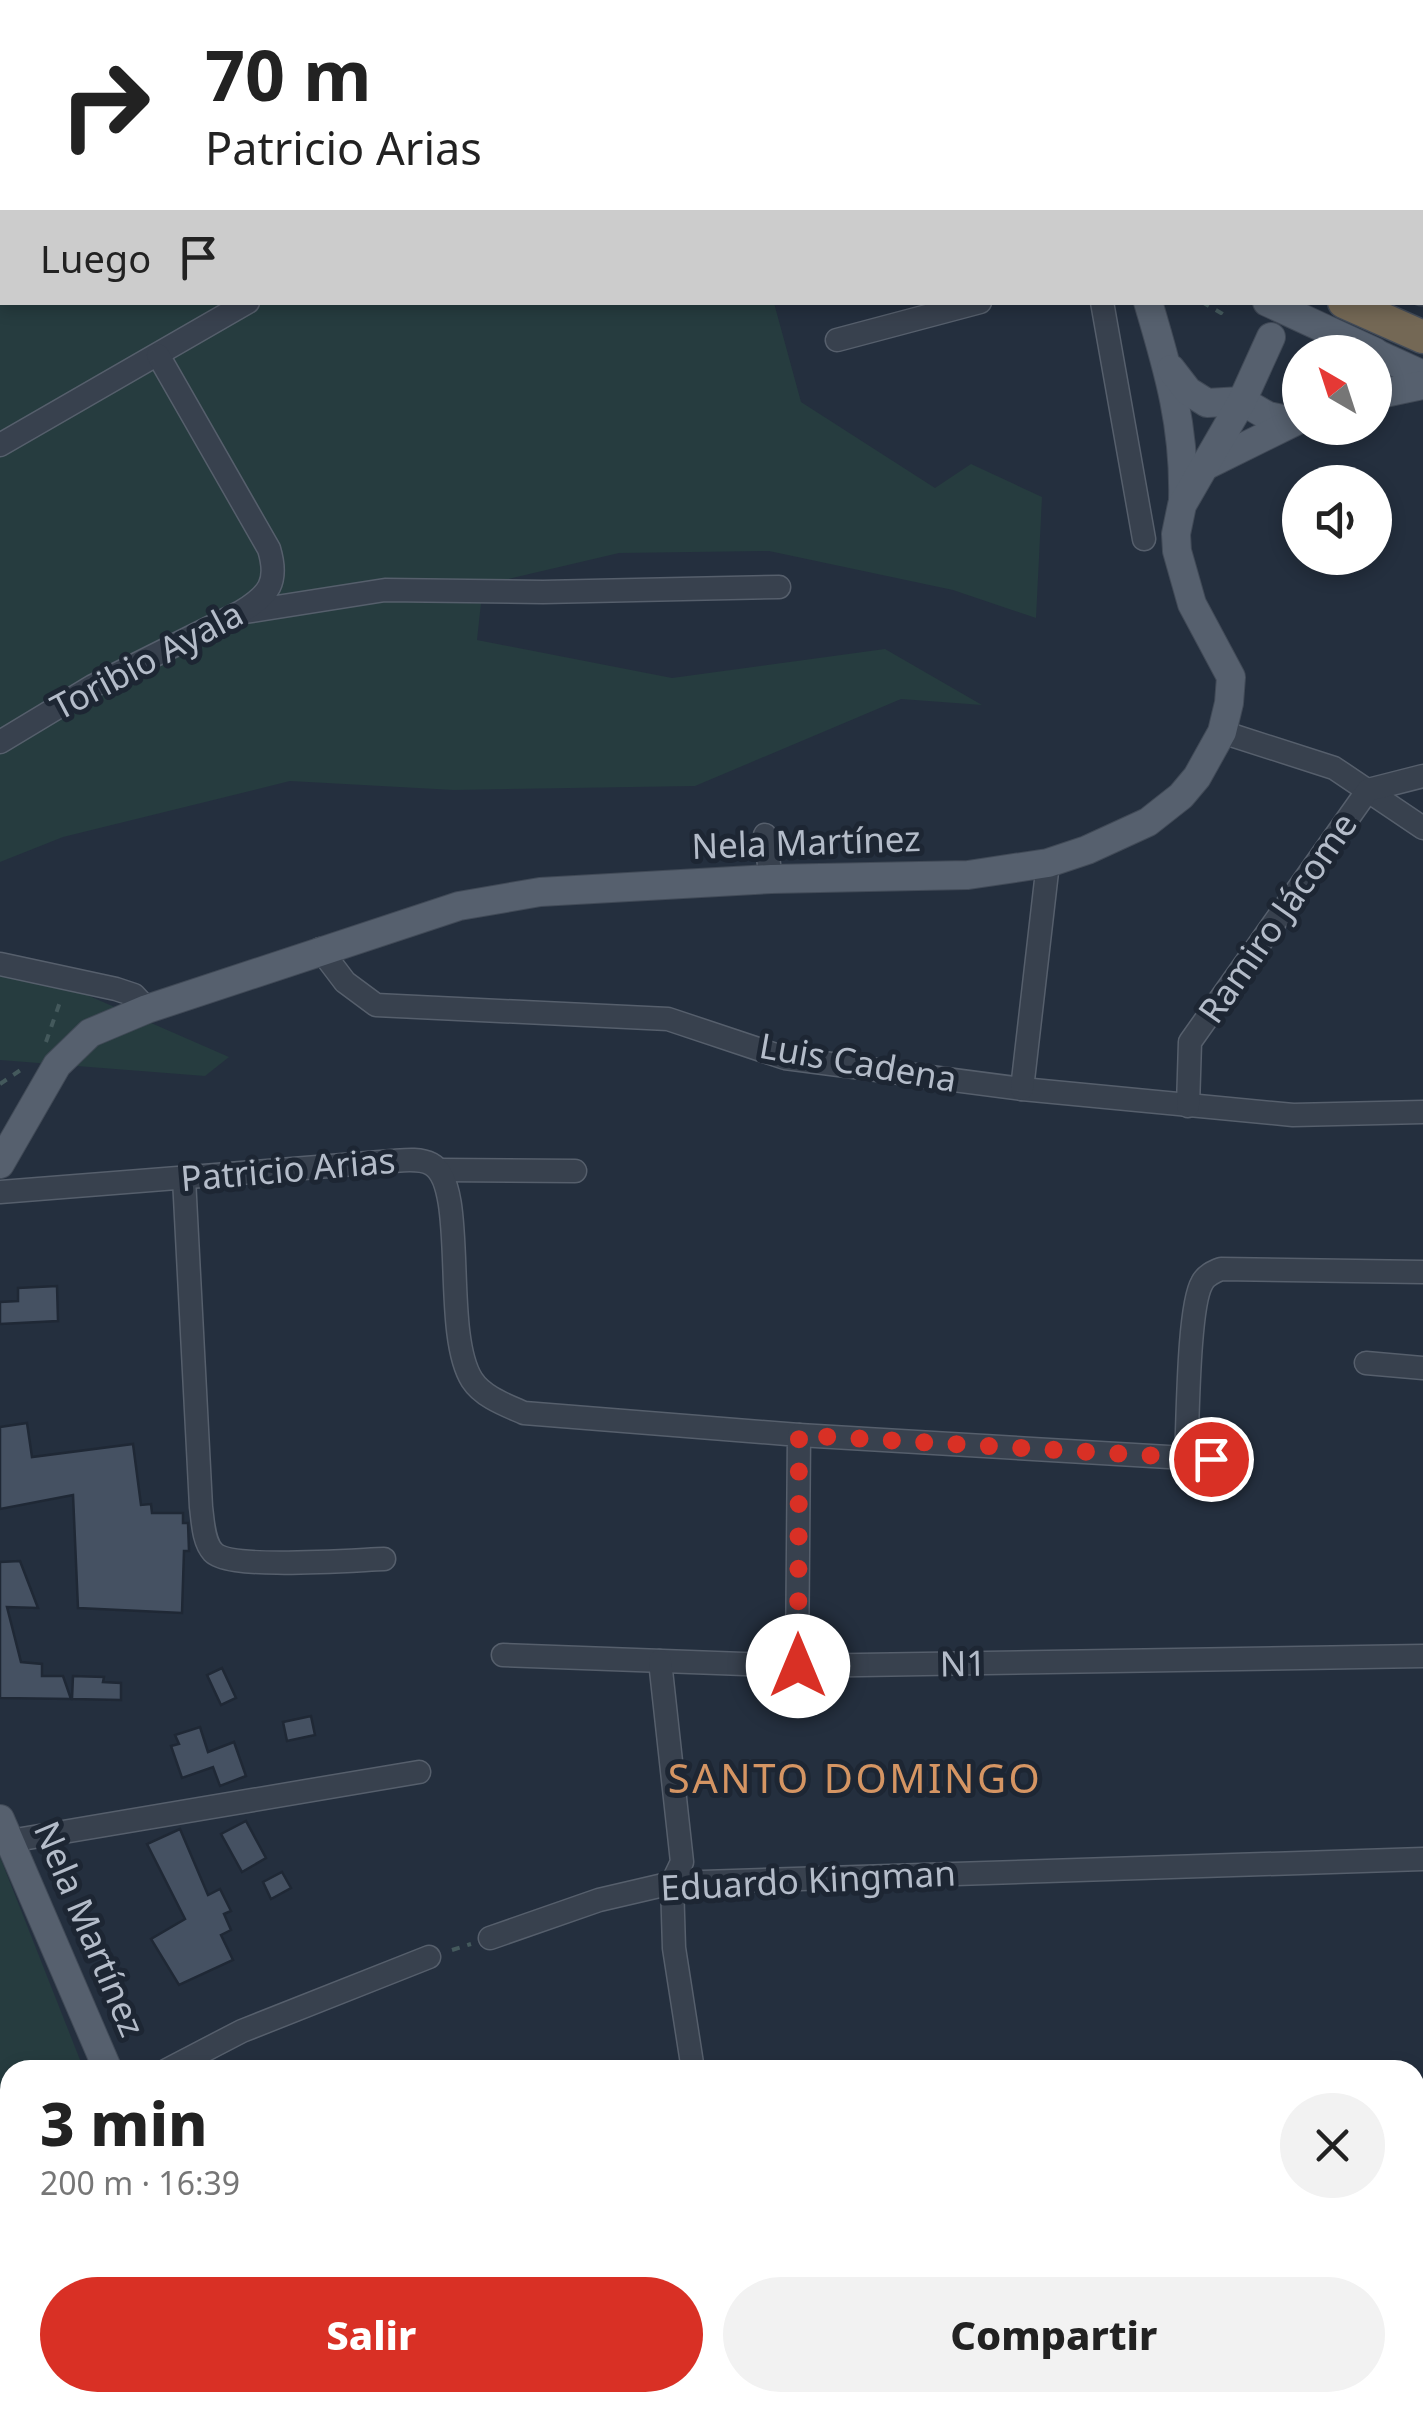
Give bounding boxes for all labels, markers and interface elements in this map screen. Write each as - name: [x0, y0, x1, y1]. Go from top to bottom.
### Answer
- text: 70 m: [205, 26, 372, 122]
- icon: right: [40, 40, 170, 170]
- text: Patricio Arias: [205, 117, 482, 178]
- icon: arrive: [171, 230, 226, 285]
- text: Luego: [40, 232, 151, 284]
- north arrow: [1282, 335, 1392, 445]
- map controls: [1282, 335, 1392, 575]
- button: sound: [1282, 465, 1392, 575]
- street label: Toribio Ayala: [42, 589, 250, 730]
- street label: Ramiro Jácome: [1187, 803, 1367, 1032]
- street label: Nela Martínez: [691, 814, 921, 869]
- street label: Luis Cadena: [756, 1021, 960, 1102]
- street label: Patricio Arias: [179, 1136, 397, 1201]
- pin: [1169, 1417, 1254, 1502]
- icon: arrive: [1184, 1432, 1239, 1487]
- position arrow: [746, 1614, 850, 1718]
- street label: N1: [939, 1639, 987, 1686]
- district label: SANTO DOMINGO: [668, 1750, 1042, 1805]
- street label: Nela Martínez: [24, 1814, 157, 2043]
- street label: Eduardo Kingman: [659, 1848, 957, 1911]
- text: 3 min: [40, 2082, 208, 2164]
- button: close: [1280, 2093, 1385, 2198]
- text: 200 m · 16:39: [40, 2161, 240, 2204]
- button: Salir: [40, 2277, 703, 2392]
- button: Compartir: [723, 2277, 1385, 2392]

